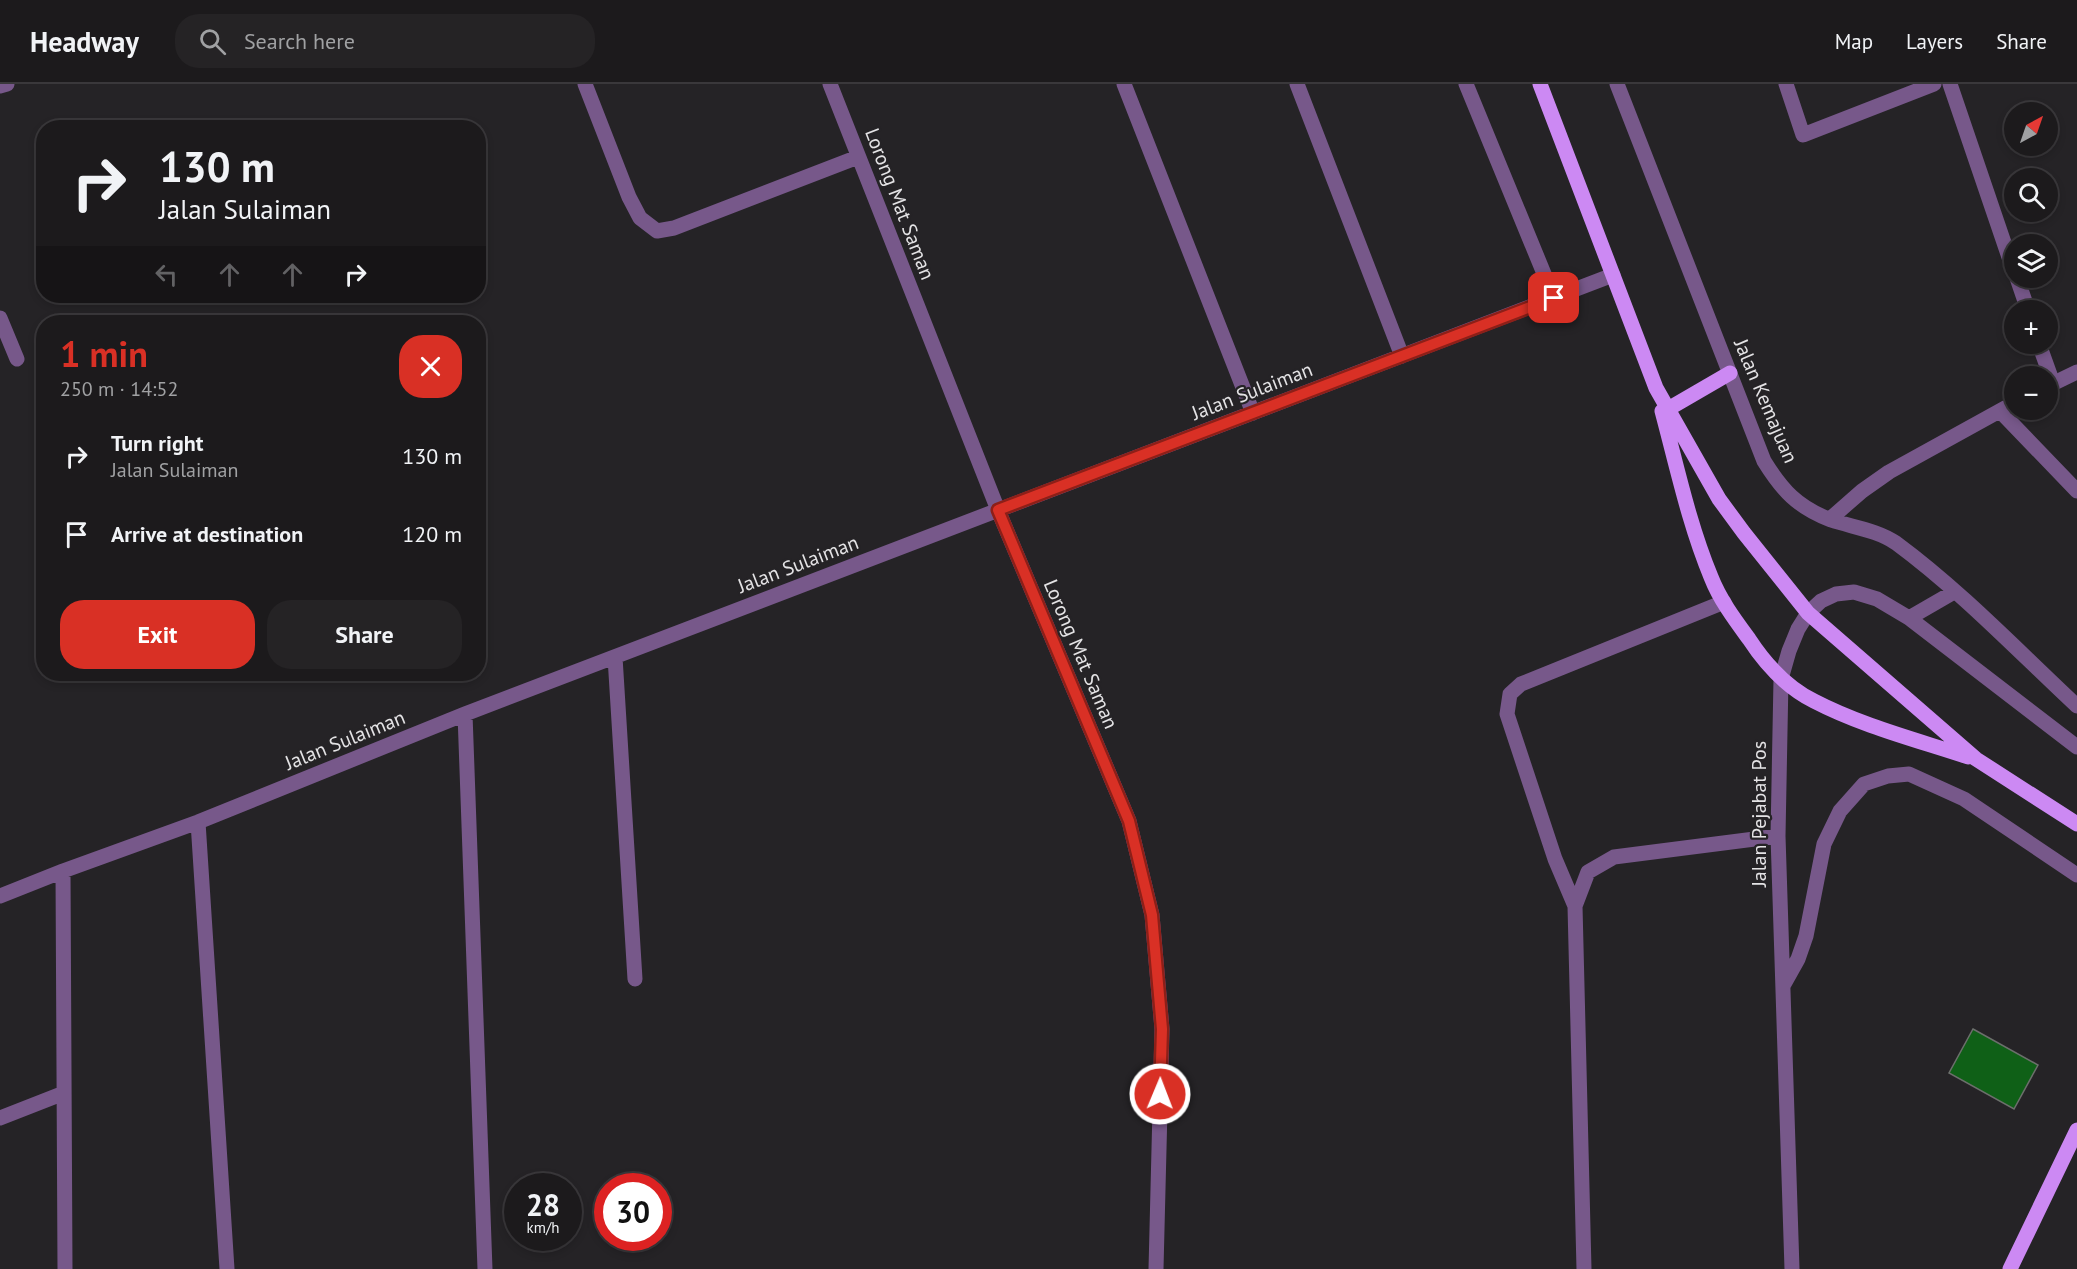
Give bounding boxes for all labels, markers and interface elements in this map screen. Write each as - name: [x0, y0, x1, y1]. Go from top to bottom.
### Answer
- search box: [175, 14, 595, 68]
- text: Headway: [30, 23, 139, 60]
- icon: search: [196, 25, 229, 58]
- text: Search here: [244, 27, 355, 55]
- text: Map: [1835, 28, 1873, 55]
- text: Layers: [1906, 28, 1963, 55]
- text: Share: [1996, 28, 2047, 55]
- north arrow: [2004, 102, 2058, 156]
- map controls: [2004, 102, 2058, 420]
- street label: Lorong Mat Saman: [859, 125, 941, 283]
- text: 130 m: [159, 139, 275, 194]
- icon: right: [60, 144, 138, 222]
- button: search: [2004, 168, 2058, 222]
- text: Jalan Sulaiman: [159, 192, 331, 226]
- button: layers: [2004, 234, 2058, 288]
- icon: left: [150, 258, 183, 291]
- icon: ahead: [213, 258, 246, 291]
- icon: ahead: [276, 258, 309, 291]
- icon: right: [339, 258, 372, 291]
- pin: [1528, 272, 1579, 323]
- icon: arrive: [1537, 281, 1570, 314]
- button: +: [2004, 300, 2058, 354]
- text: 1 min: [60, 330, 148, 377]
- street label: Jalan Kemajuan: [1728, 334, 1804, 467]
- button: close: [399, 335, 462, 398]
- street label: Jalan Sulaiman: [1187, 356, 1316, 426]
- button: −: [2004, 366, 2058, 420]
- text: 250 m · 14:52: [60, 376, 178, 402]
- text: Turn right: [111, 429, 203, 457]
- icon: right: [60, 440, 93, 473]
- text: 130 m: [402, 442, 462, 470]
- text: Jalan Sulaiman: [111, 457, 238, 483]
- icon: arrive: [60, 518, 93, 551]
- text: Arrive at destination: [111, 520, 303, 548]
- text: 120 m: [402, 520, 462, 548]
- street label: Jalan Sulaiman: [733, 529, 862, 599]
- street label: Lorong Mat Saman: [1038, 575, 1124, 733]
- button: Exit: [60, 600, 255, 669]
- button: Share: [267, 600, 462, 669]
- street label: Jalan Sulaiman: [280, 704, 409, 776]
- street label: Jalan Pejabat Pos: [1746, 741, 1772, 888]
- position arrow: [1128, 1062, 1192, 1126]
- speed limit sign: 30: [594, 1173, 672, 1251]
- text: 28: [526, 1185, 560, 1224]
- text: km/h: [527, 1218, 559, 1237]

